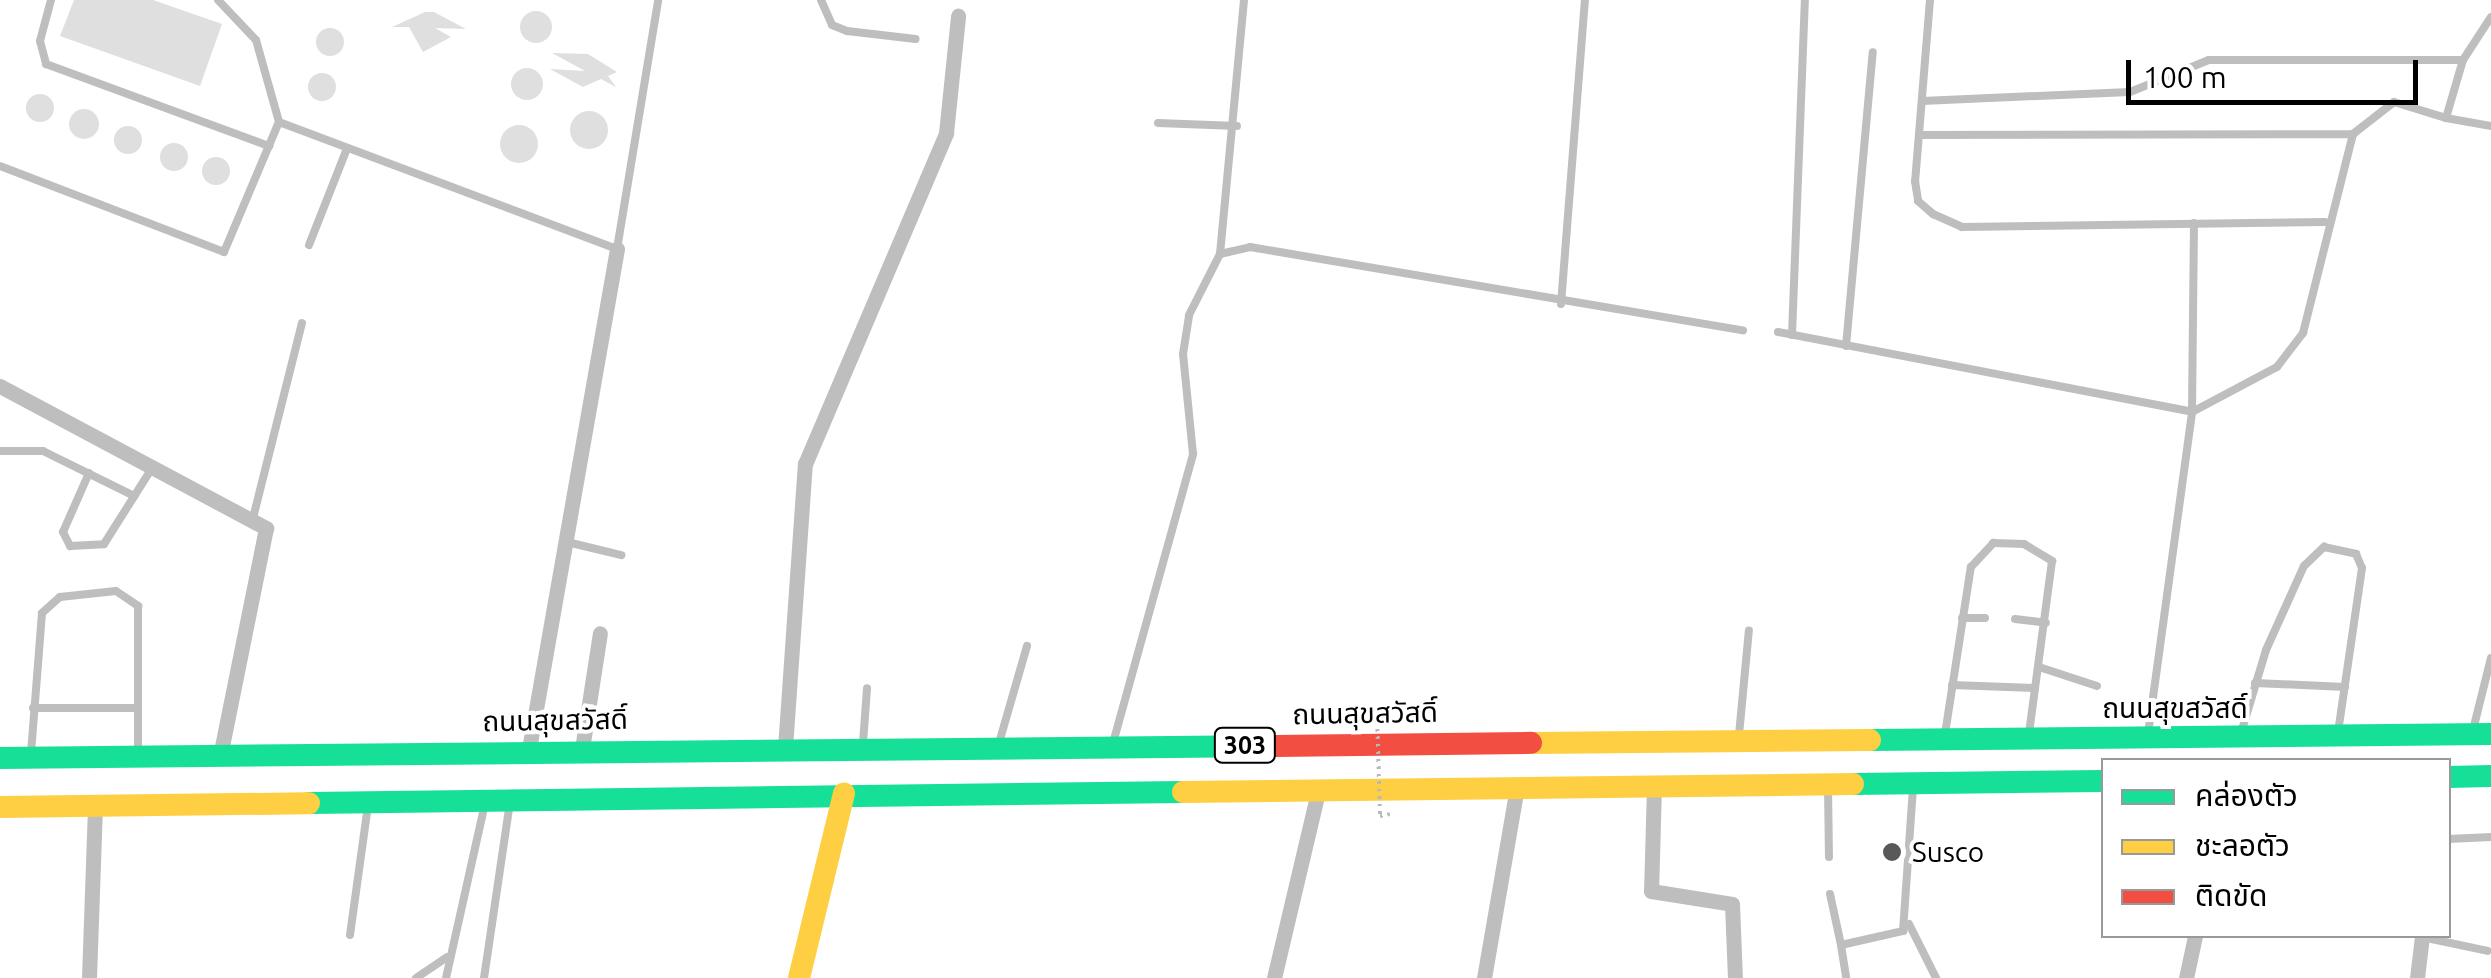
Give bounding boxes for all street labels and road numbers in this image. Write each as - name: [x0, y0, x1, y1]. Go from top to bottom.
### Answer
- street label: ถนนสุขสวัสดิ์: [2102, 691, 2248, 725]
- street label: ถนนสุขสวัสดิ์: [1292, 695, 1438, 731]
- street label: ถนนสุขสวัสดิ์: [482, 702, 628, 738]
- road number: 303: [1212, 725, 1278, 765]

